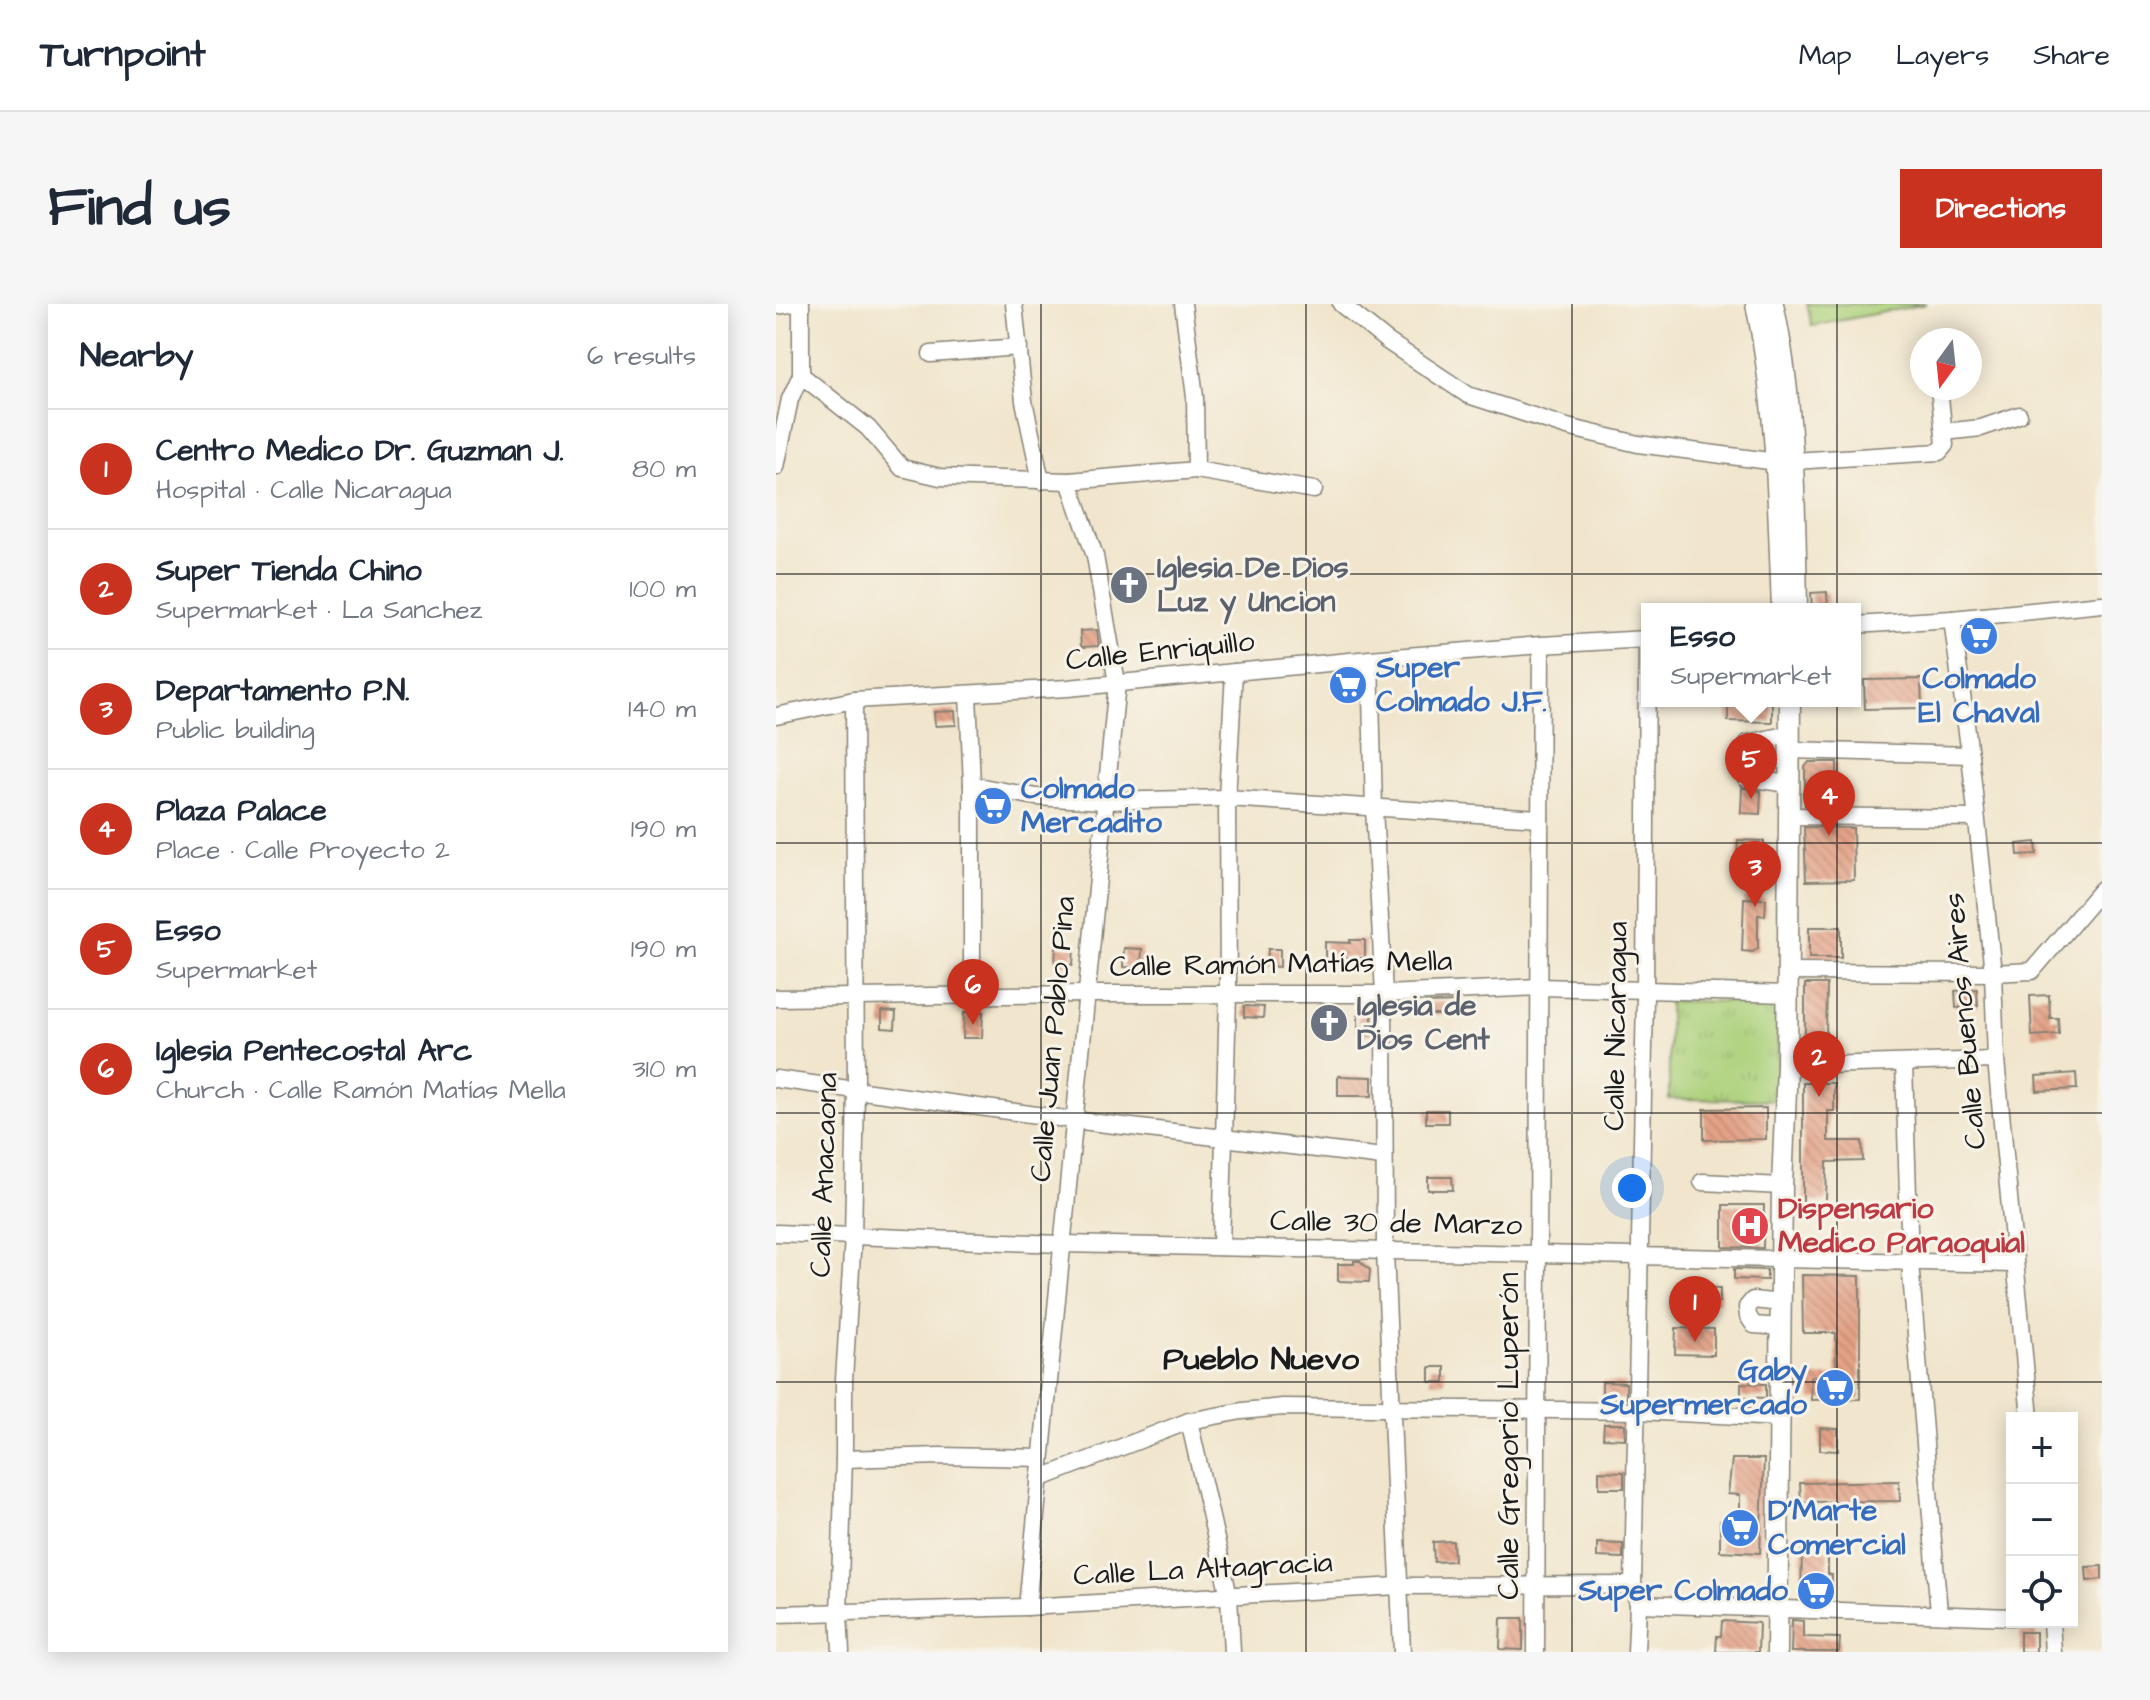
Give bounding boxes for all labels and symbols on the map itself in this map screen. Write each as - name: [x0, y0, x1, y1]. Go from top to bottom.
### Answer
- north arrow: [1910, 328, 1982, 400]
- place label: Iglesia De Dios Luz y Uncion: [1157, 547, 1348, 625]
- church icon: Iglesia De Dios Luz y Uncion: [1108, 564, 1150, 606]
- supermarket icon: Colmado El Chaval: [1958, 615, 2000, 657]
- street label: Calle Enriquillo: [1064, 620, 1257, 682]
- place label: Super Colmado J.F.: [1375, 647, 1547, 723]
- place label: Colmado El Chaval: [1918, 658, 2040, 734]
- supermarket icon: Super Colmado J.F.: [1327, 664, 1369, 706]
- pin: 5: [1725, 733, 1777, 799]
- place label: Colmado Mercadito: [1021, 768, 1162, 844]
- pin: 4: [1803, 770, 1855, 836]
- supermarket icon: Colmado Mercadito: [972, 785, 1014, 827]
- pin: 3: [1729, 841, 1781, 907]
- street label: Calle Buenos Aires: [1933, 891, 1997, 1151]
- street label: Calle Juan Pablo Pina: [1020, 895, 1086, 1183]
- street label: Calle Nicaragua: [1593, 921, 1640, 1131]
- street label: Calle Ramón Matías Mella: [1109, 940, 1453, 988]
- pin: 6: [947, 959, 999, 1025]
- place label: Iglesia de Dios Cent: [1357, 985, 1490, 1061]
- church icon: Iglesia de Dios Cent: [1308, 1002, 1350, 1044]
- pin: 2: [1793, 1031, 1845, 1097]
- street label: Calle Anacaona: [799, 1072, 849, 1278]
- your location: [1612, 1168, 1652, 1208]
- place label: Dispensario Medico Paraoquial: [1778, 1188, 2025, 1264]
- street label: Calle 30 de Marzo: [1269, 1200, 1523, 1246]
- hospital icon: Dispensario Medico Paraoquial: [1729, 1205, 1771, 1247]
- street label: Calle Gregorio Luperón: [1488, 1272, 1531, 1600]
- pin: 1: [1669, 1276, 1721, 1342]
- district label: Pueblo Nuevo: [1163, 1337, 1360, 1382]
- place label: Gaby Supermercado: [1599, 1350, 1808, 1427]
- supermarket icon: Gaby Supermercado: [1814, 1367, 1856, 1409]
- place label: D'Marte Comercial: [1768, 1490, 1906, 1566]
- supermarket icon: D'Marte Comercial: [1719, 1507, 1761, 1549]
- street label: Calle La Altagracia: [1072, 1541, 1334, 1598]
- place label: Super Colmado: [1577, 1570, 1788, 1613]
- supermarket icon: Super Colmado: [1795, 1570, 1837, 1612]

